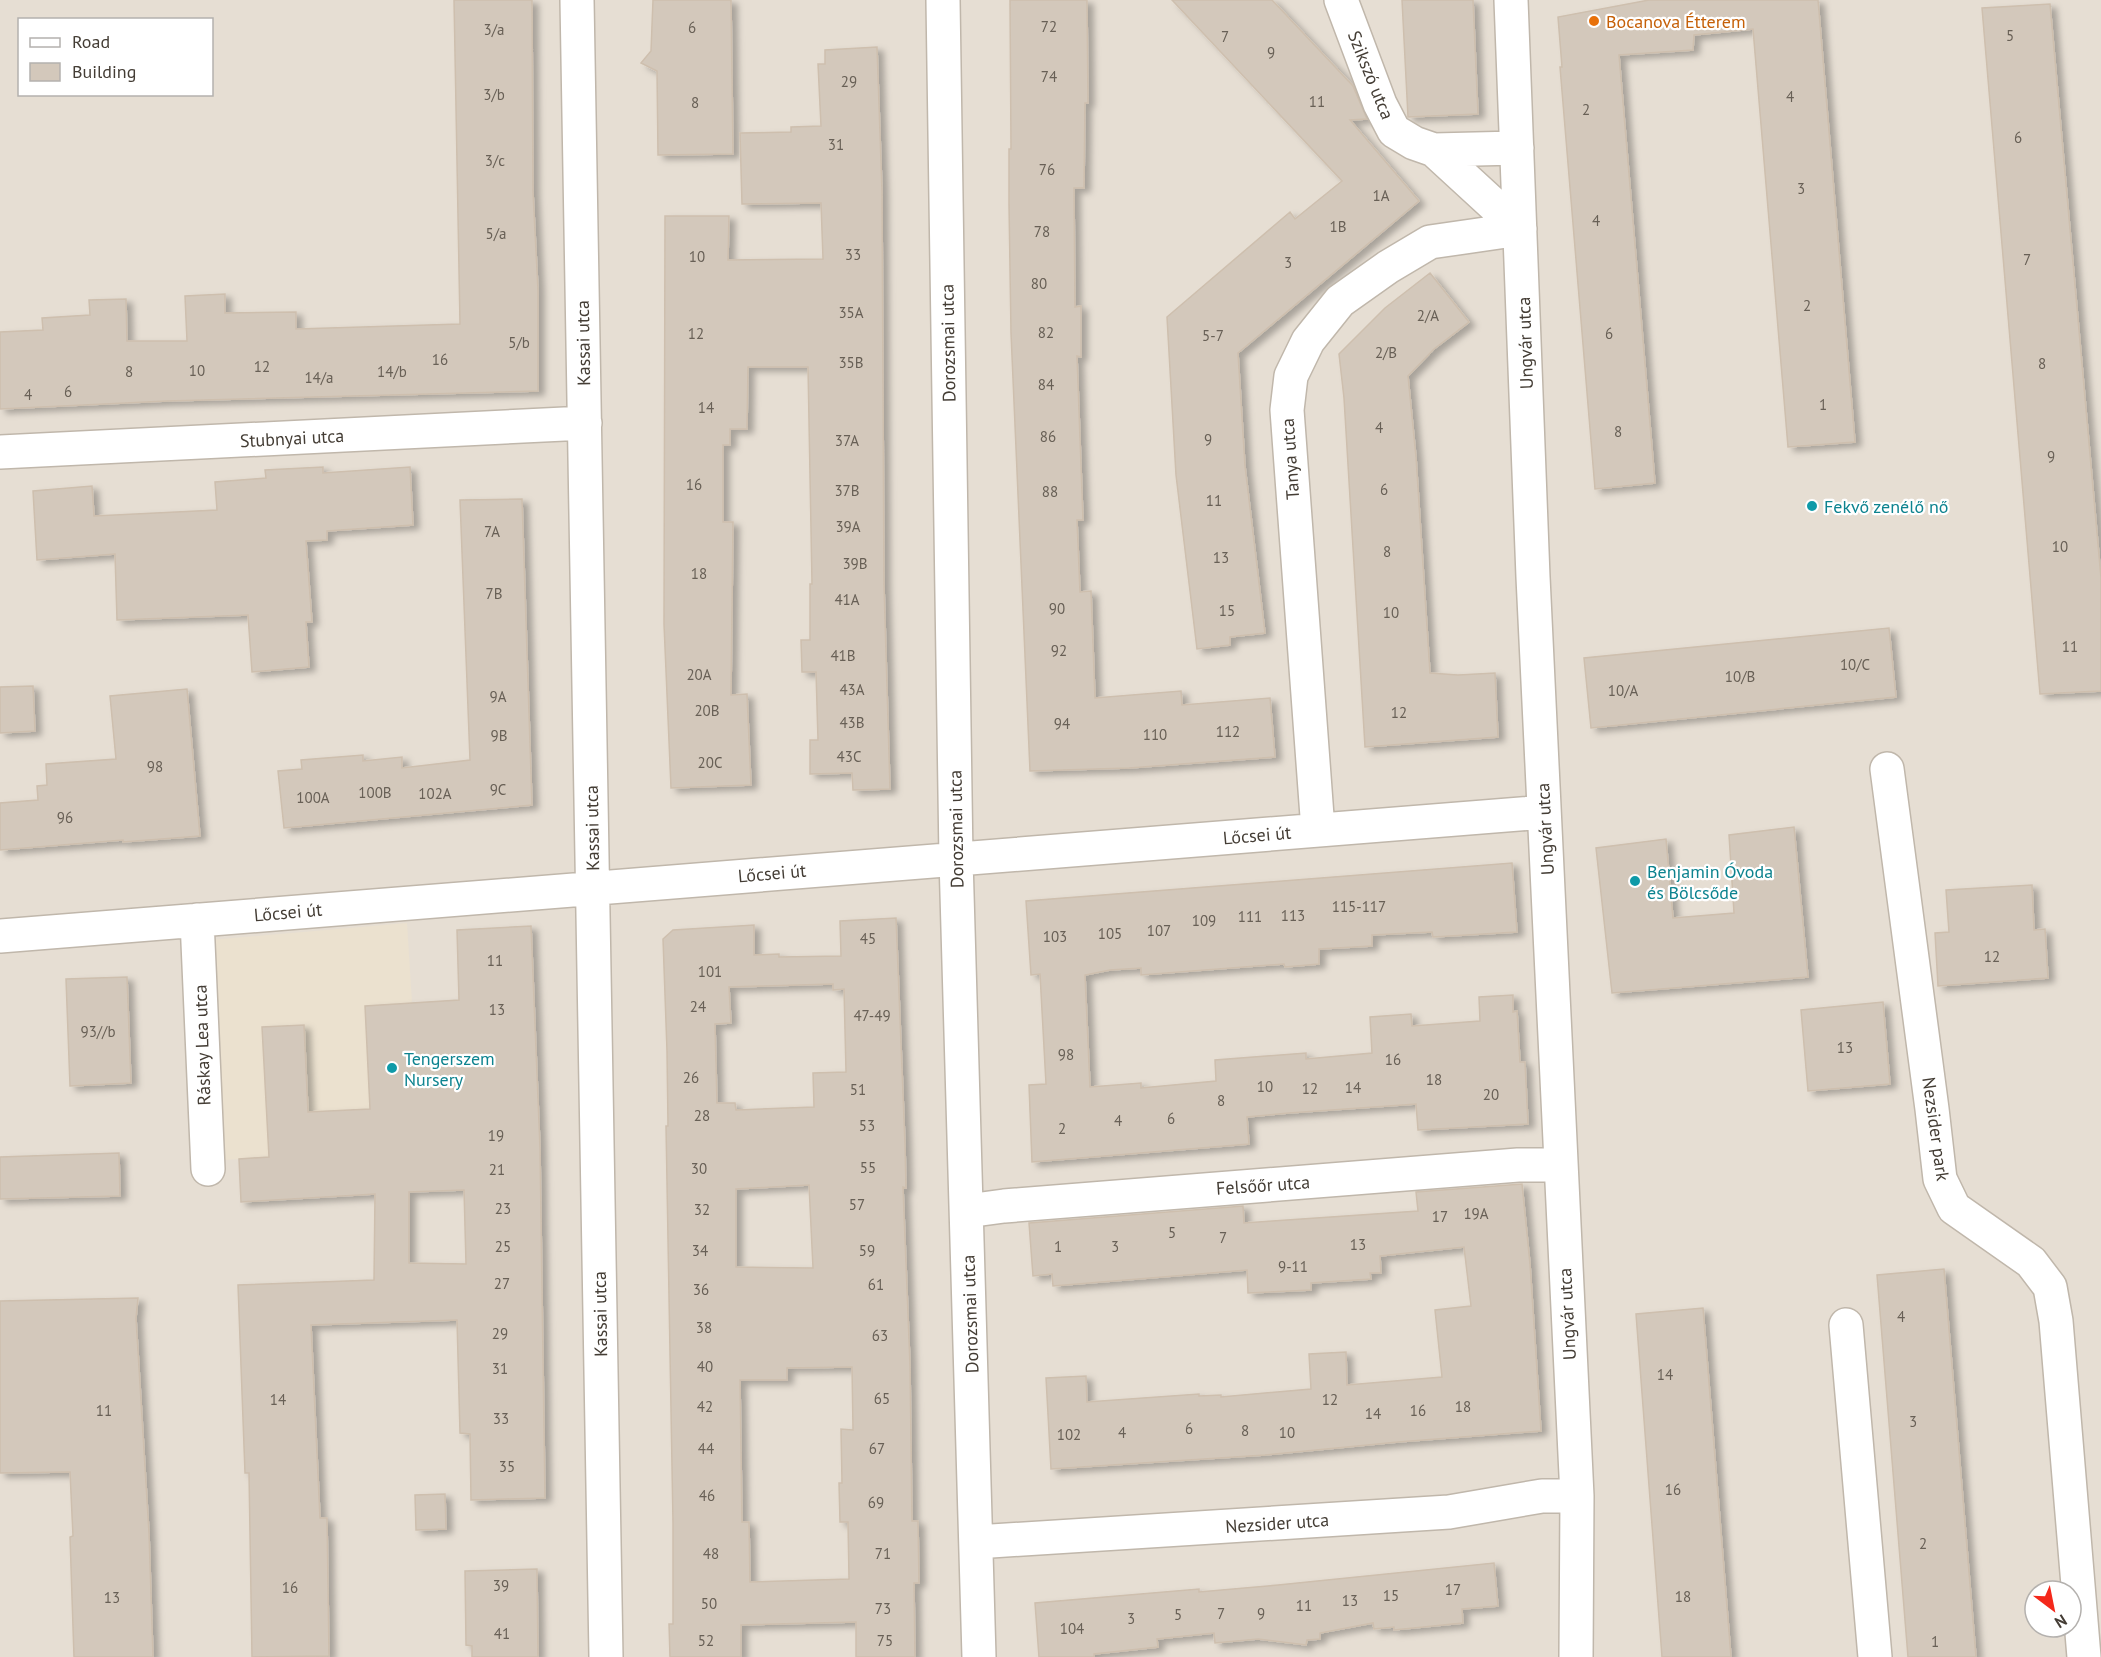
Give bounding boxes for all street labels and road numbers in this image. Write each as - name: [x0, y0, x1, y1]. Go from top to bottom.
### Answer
- street label: Szikszó utca: [1343, 27, 1399, 123]
- street label: Dorozsmai utca: [935, 284, 961, 402]
- street label: Ungvár utca: [1512, 296, 1538, 390]
- street label: Kassai utca: [571, 300, 595, 386]
- street label: Tanya utca: [1276, 417, 1304, 501]
- street label: Stubnyai utca: [239, 424, 345, 452]
- street label: Dorozsmai utca: [943, 770, 969, 888]
- street label: Ungvár utca: [1531, 782, 1559, 876]
- street label: Kassai utca: [580, 785, 604, 871]
- street label: Lőcsei út: [1222, 821, 1292, 849]
- street label: Lőcsei út: [737, 859, 807, 887]
- street label: Lőcsei út: [253, 898, 323, 926]
- street label: Ráskay Lea utca: [188, 984, 216, 1106]
- street label: Nezsider park: [1917, 1076, 1955, 1183]
- street label: Felsőőr utca: [1215, 1170, 1311, 1200]
- street label: Dorozsmai utca: [956, 1254, 984, 1374]
- street label: Ungvár utca: [1553, 1267, 1581, 1361]
- street label: Kassai utca: [588, 1271, 612, 1357]
- street label: Nezsider utca: [1224, 1508, 1330, 1538]

